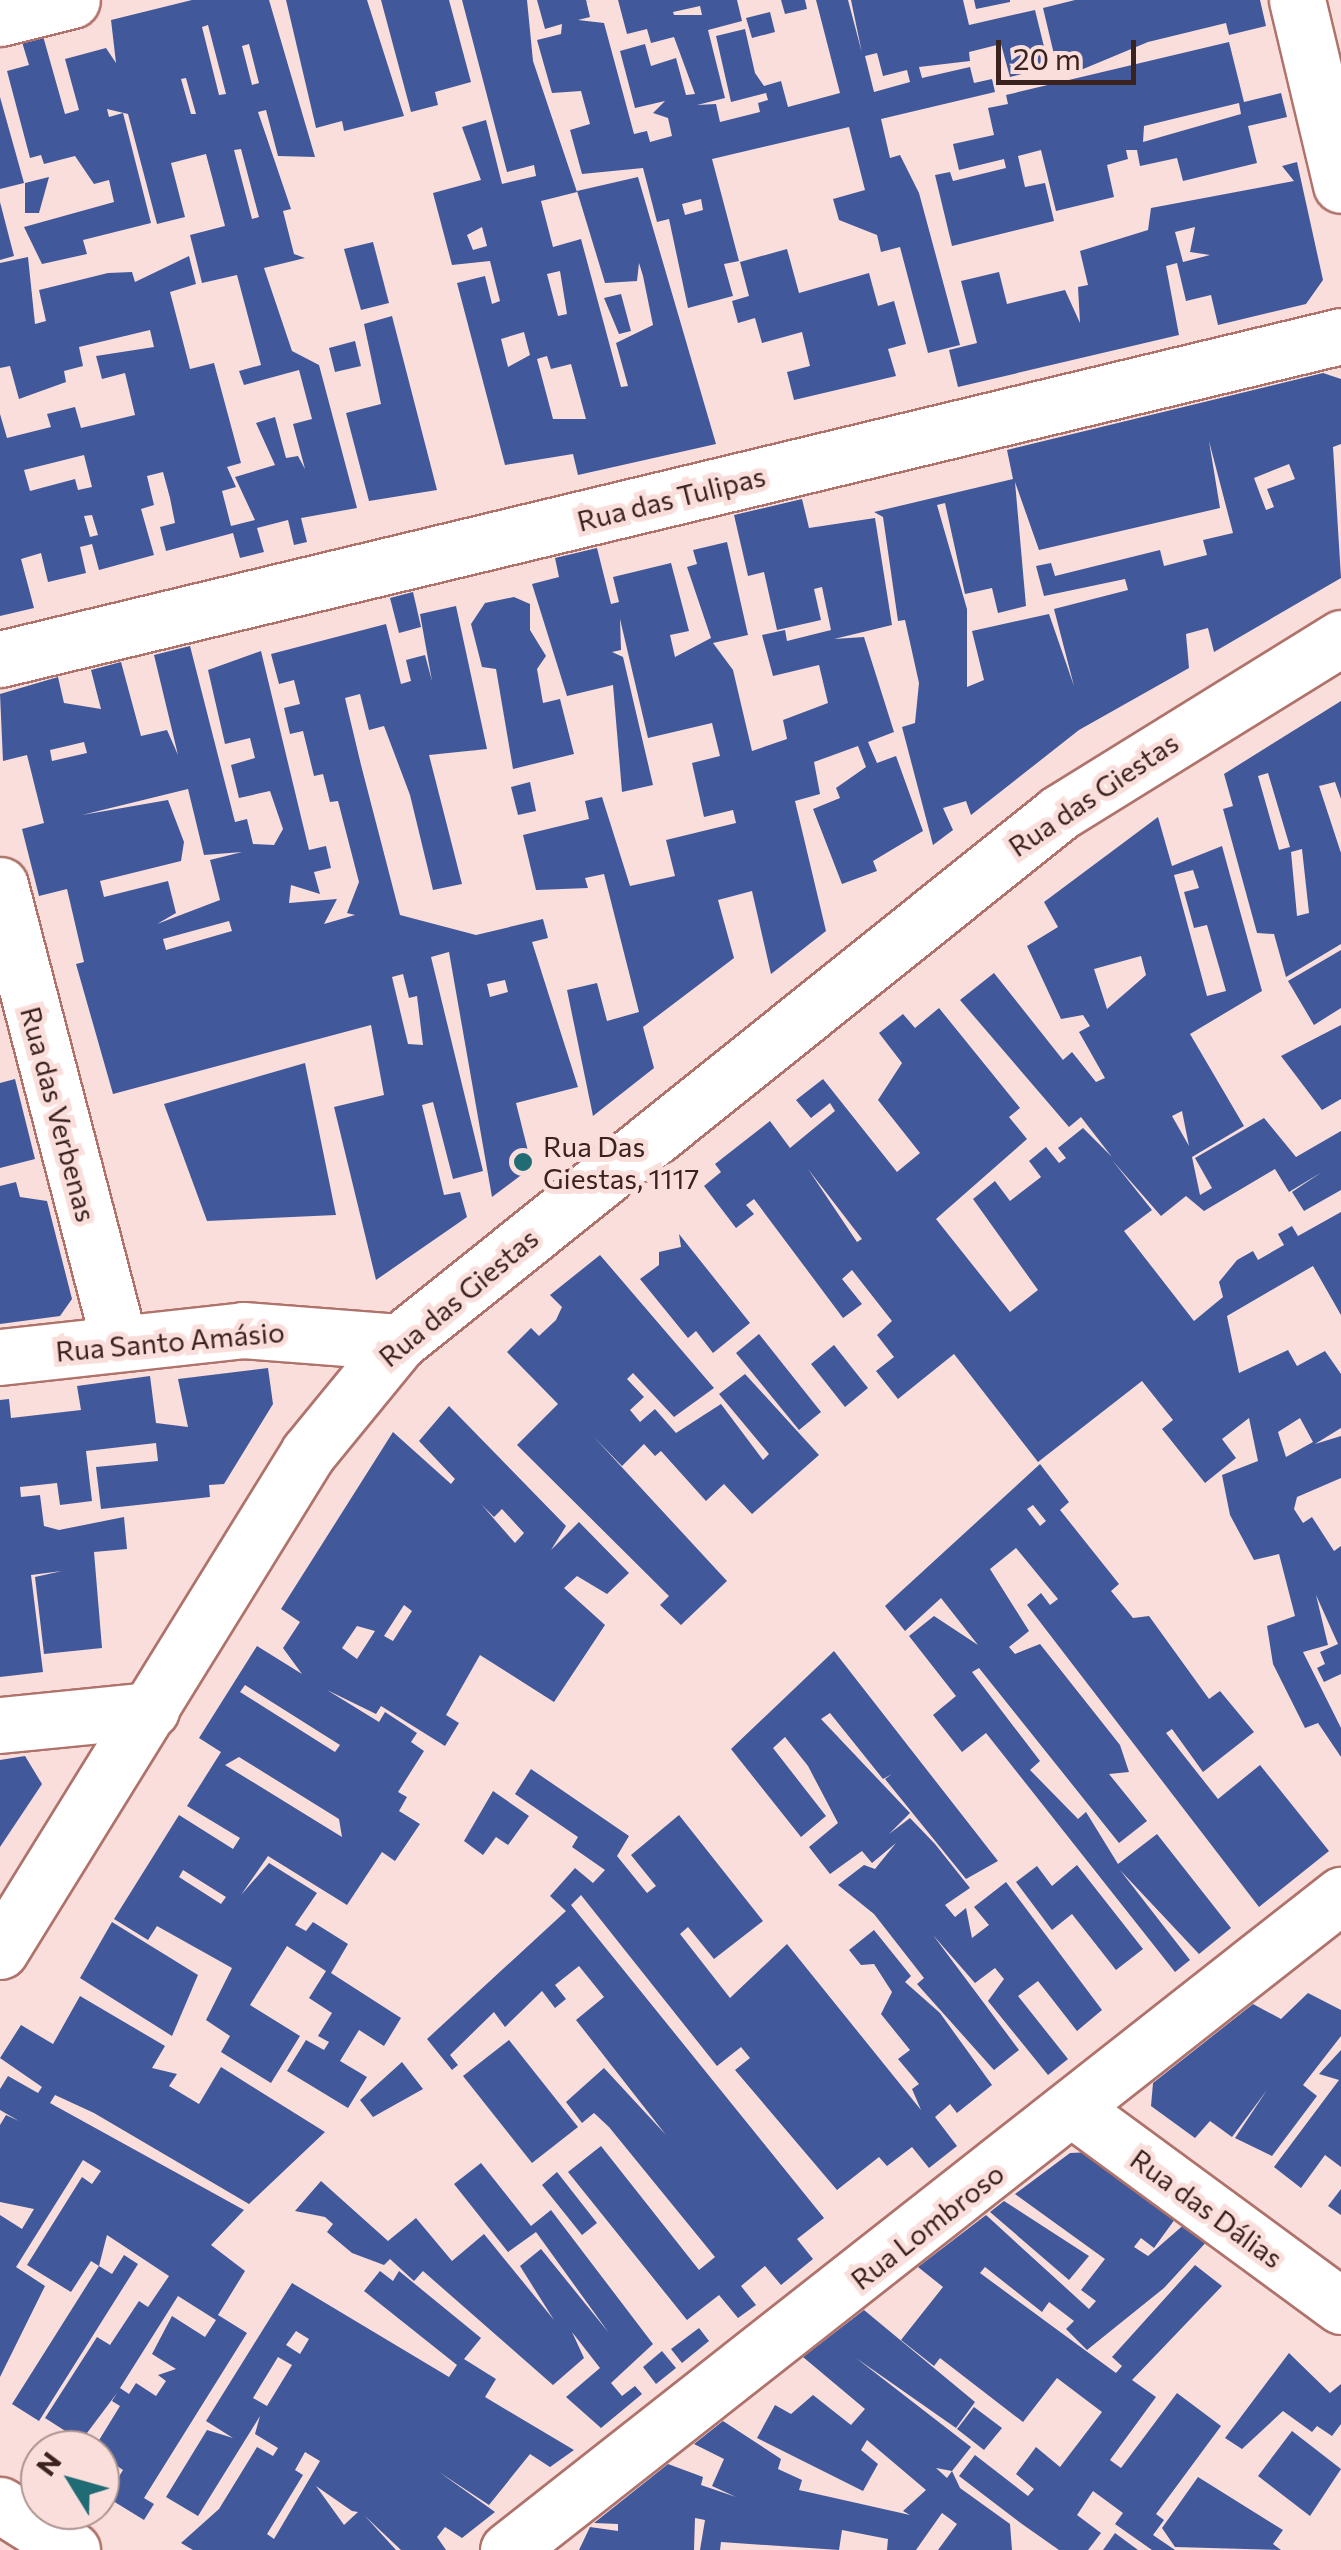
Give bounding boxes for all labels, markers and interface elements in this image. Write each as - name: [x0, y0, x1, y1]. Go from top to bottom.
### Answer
- scale bar: [1001, 20, 1141, 82]
- text: 20 m: [1013, 39, 1081, 76]
- street label: Rua das Tulipas: [573, 458, 769, 538]
- street label: Rua das Giestas: [1002, 725, 1184, 863]
- street label: Rua das Verbenas: [14, 1003, 104, 1225]
- place label: Rua Das Giestas, 1117: [543, 1129, 699, 1195]
- marker: Rua Das Giestas, 1117: [512, 1151, 534, 1173]
- street label: Rua das Giestas: [372, 1221, 544, 1373]
- street label: Rua Santo Amásio: [54, 1314, 286, 1368]
- street label: Rua das Dálias: [1124, 2142, 1290, 2274]
- street label: Rua Lombroso: [844, 2156, 1010, 2296]
- north arrow: [20, 2430, 120, 2530]
- text: N: [28, 2445, 68, 2482]

